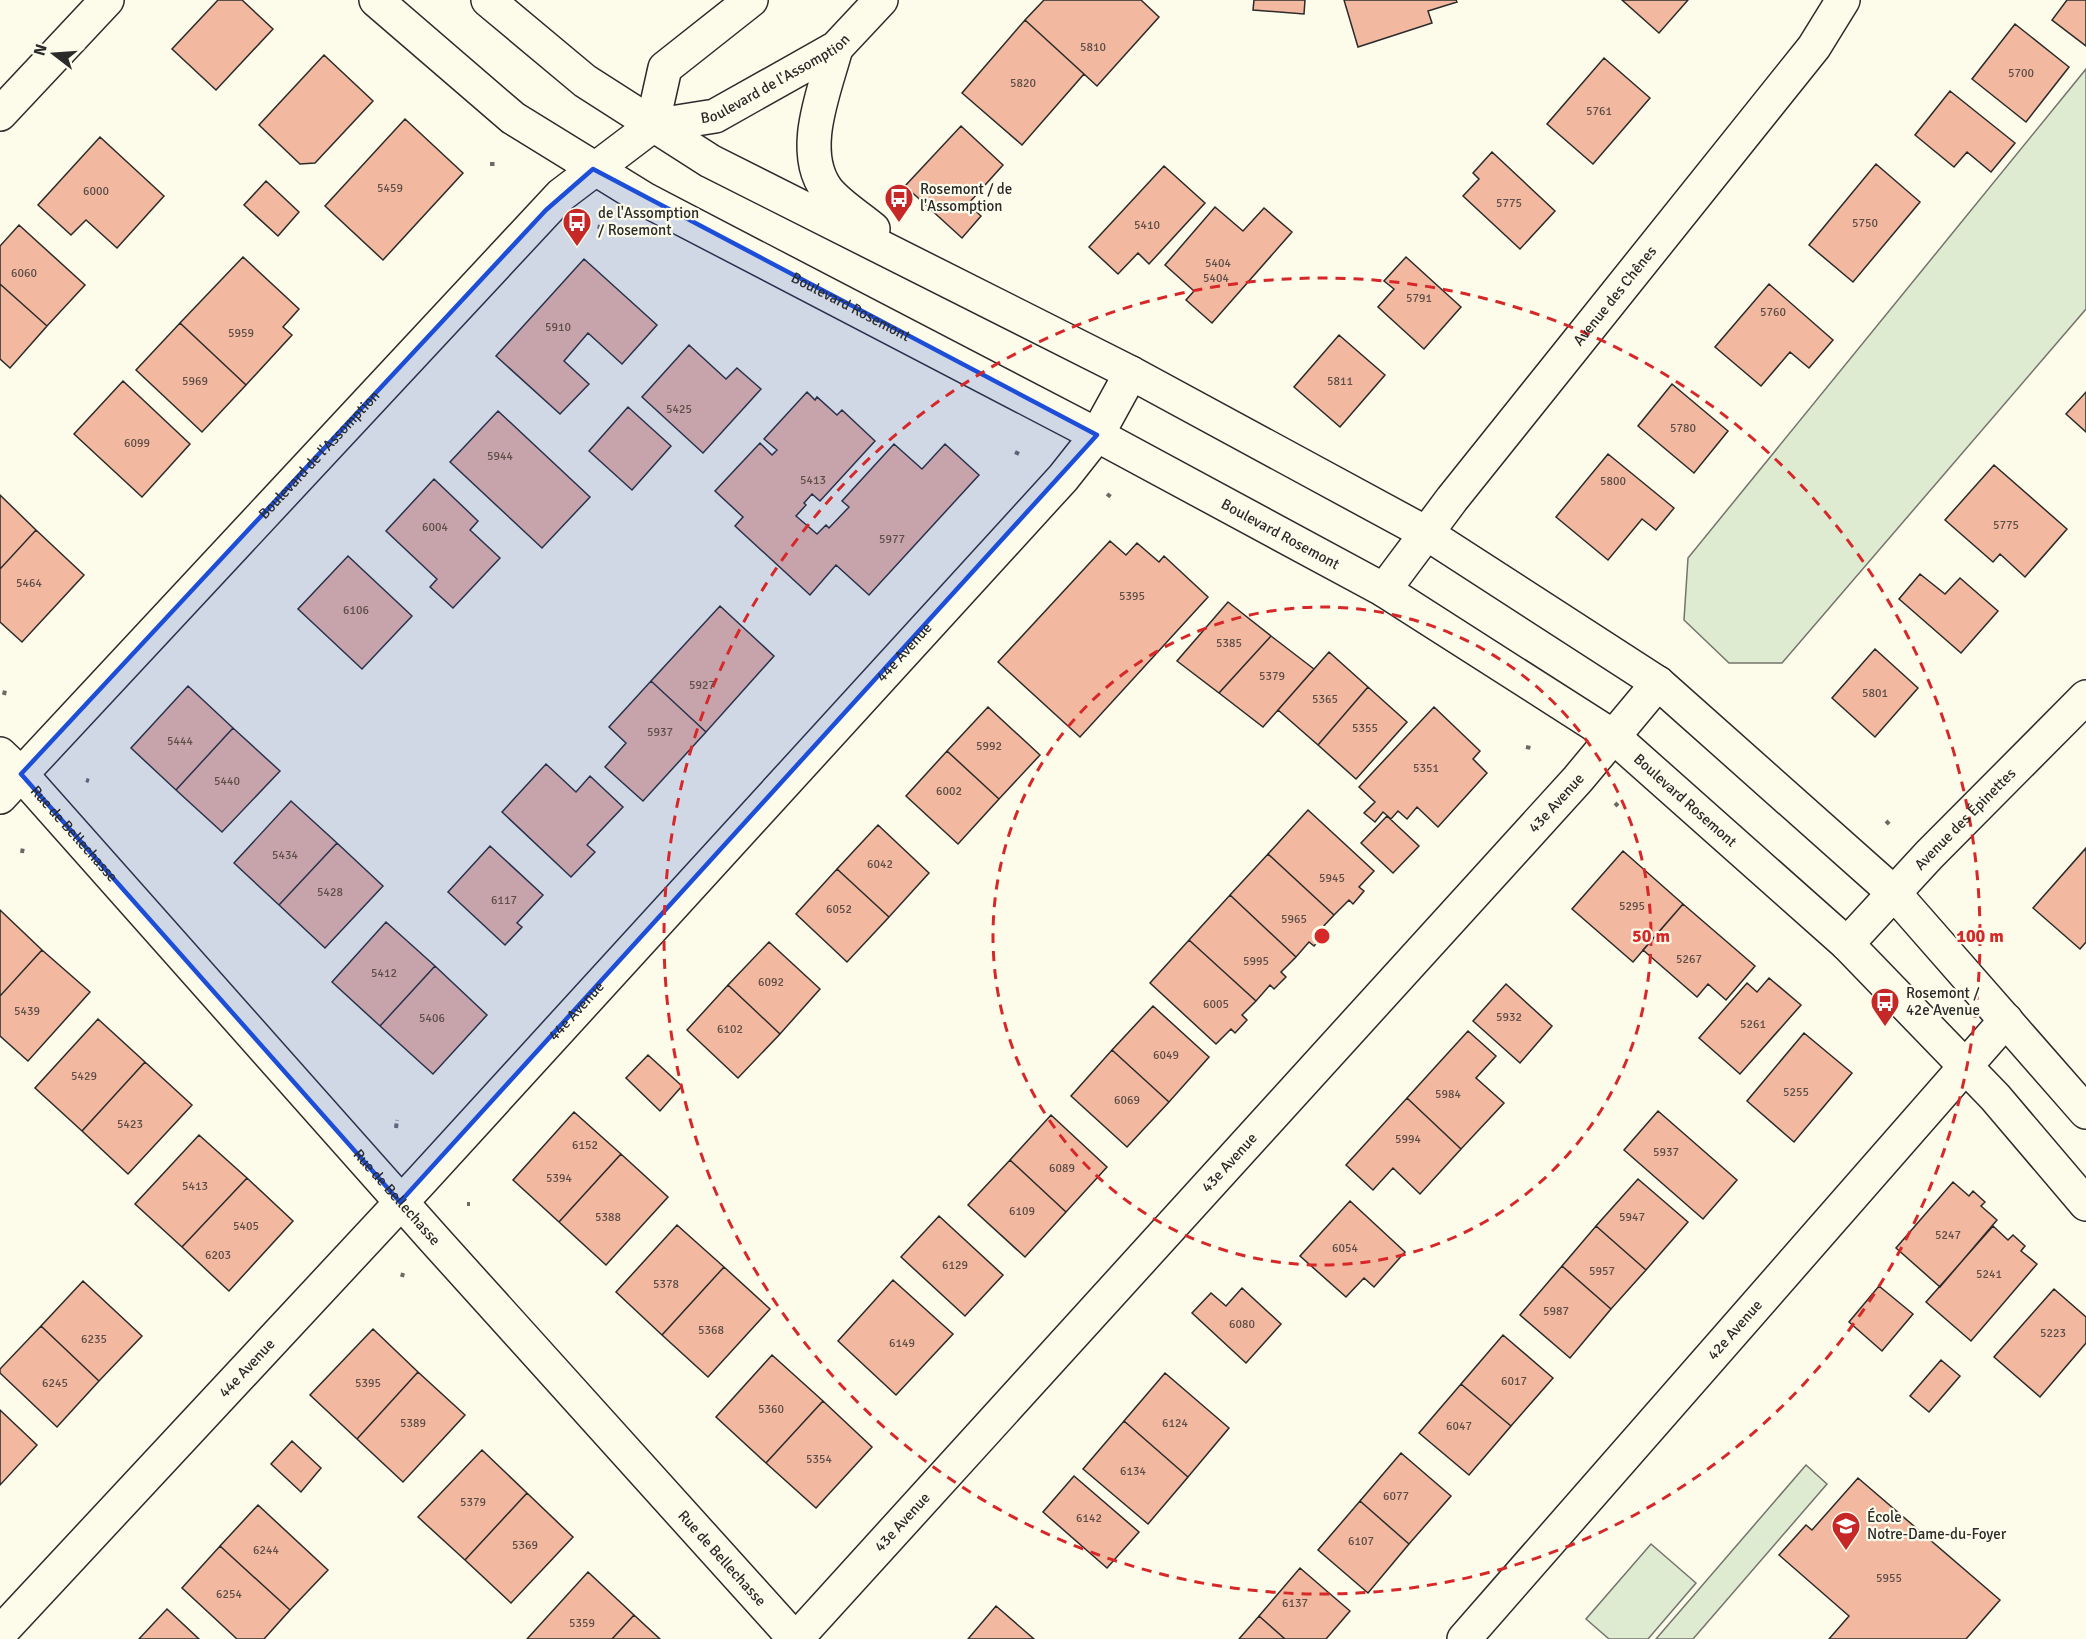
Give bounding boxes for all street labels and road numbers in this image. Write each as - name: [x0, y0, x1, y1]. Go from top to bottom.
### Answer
- street label: Boulevard de l'Assomption: [699, 30, 853, 127]
- street label: Avenue des Chênes: [1569, 242, 1660, 349]
- street label: Boulevard Rosemont: [788, 268, 913, 345]
- street label: Boulevard de l'Assomption: [255, 387, 383, 523]
- street label: Boulevard Rosemont: [1218, 495, 1343, 573]
- street label: 44e Avenue: [872, 619, 936, 685]
- street label: Boulevard Rosemont: [1630, 750, 1740, 851]
- street label: Avenue des Épinettes: [1911, 764, 2020, 874]
- street label: 43e Avenue: [1525, 770, 1588, 836]
- street label: Rue de Bellechasse: [27, 782, 122, 886]
- street label: 44e Avenue: [545, 978, 608, 1044]
- street label: 43e Avenue: [1198, 1129, 1261, 1196]
- street label: Rue de Bellechasse: [349, 1145, 444, 1249]
- street label: 42e Avenue: [1704, 1296, 1766, 1364]
- street label: 44e Avenue: [215, 1335, 279, 1401]
- street label: 43e Avenue: [871, 1489, 934, 1556]
- street label: Rue de Bellechasse: [674, 1507, 770, 1610]

